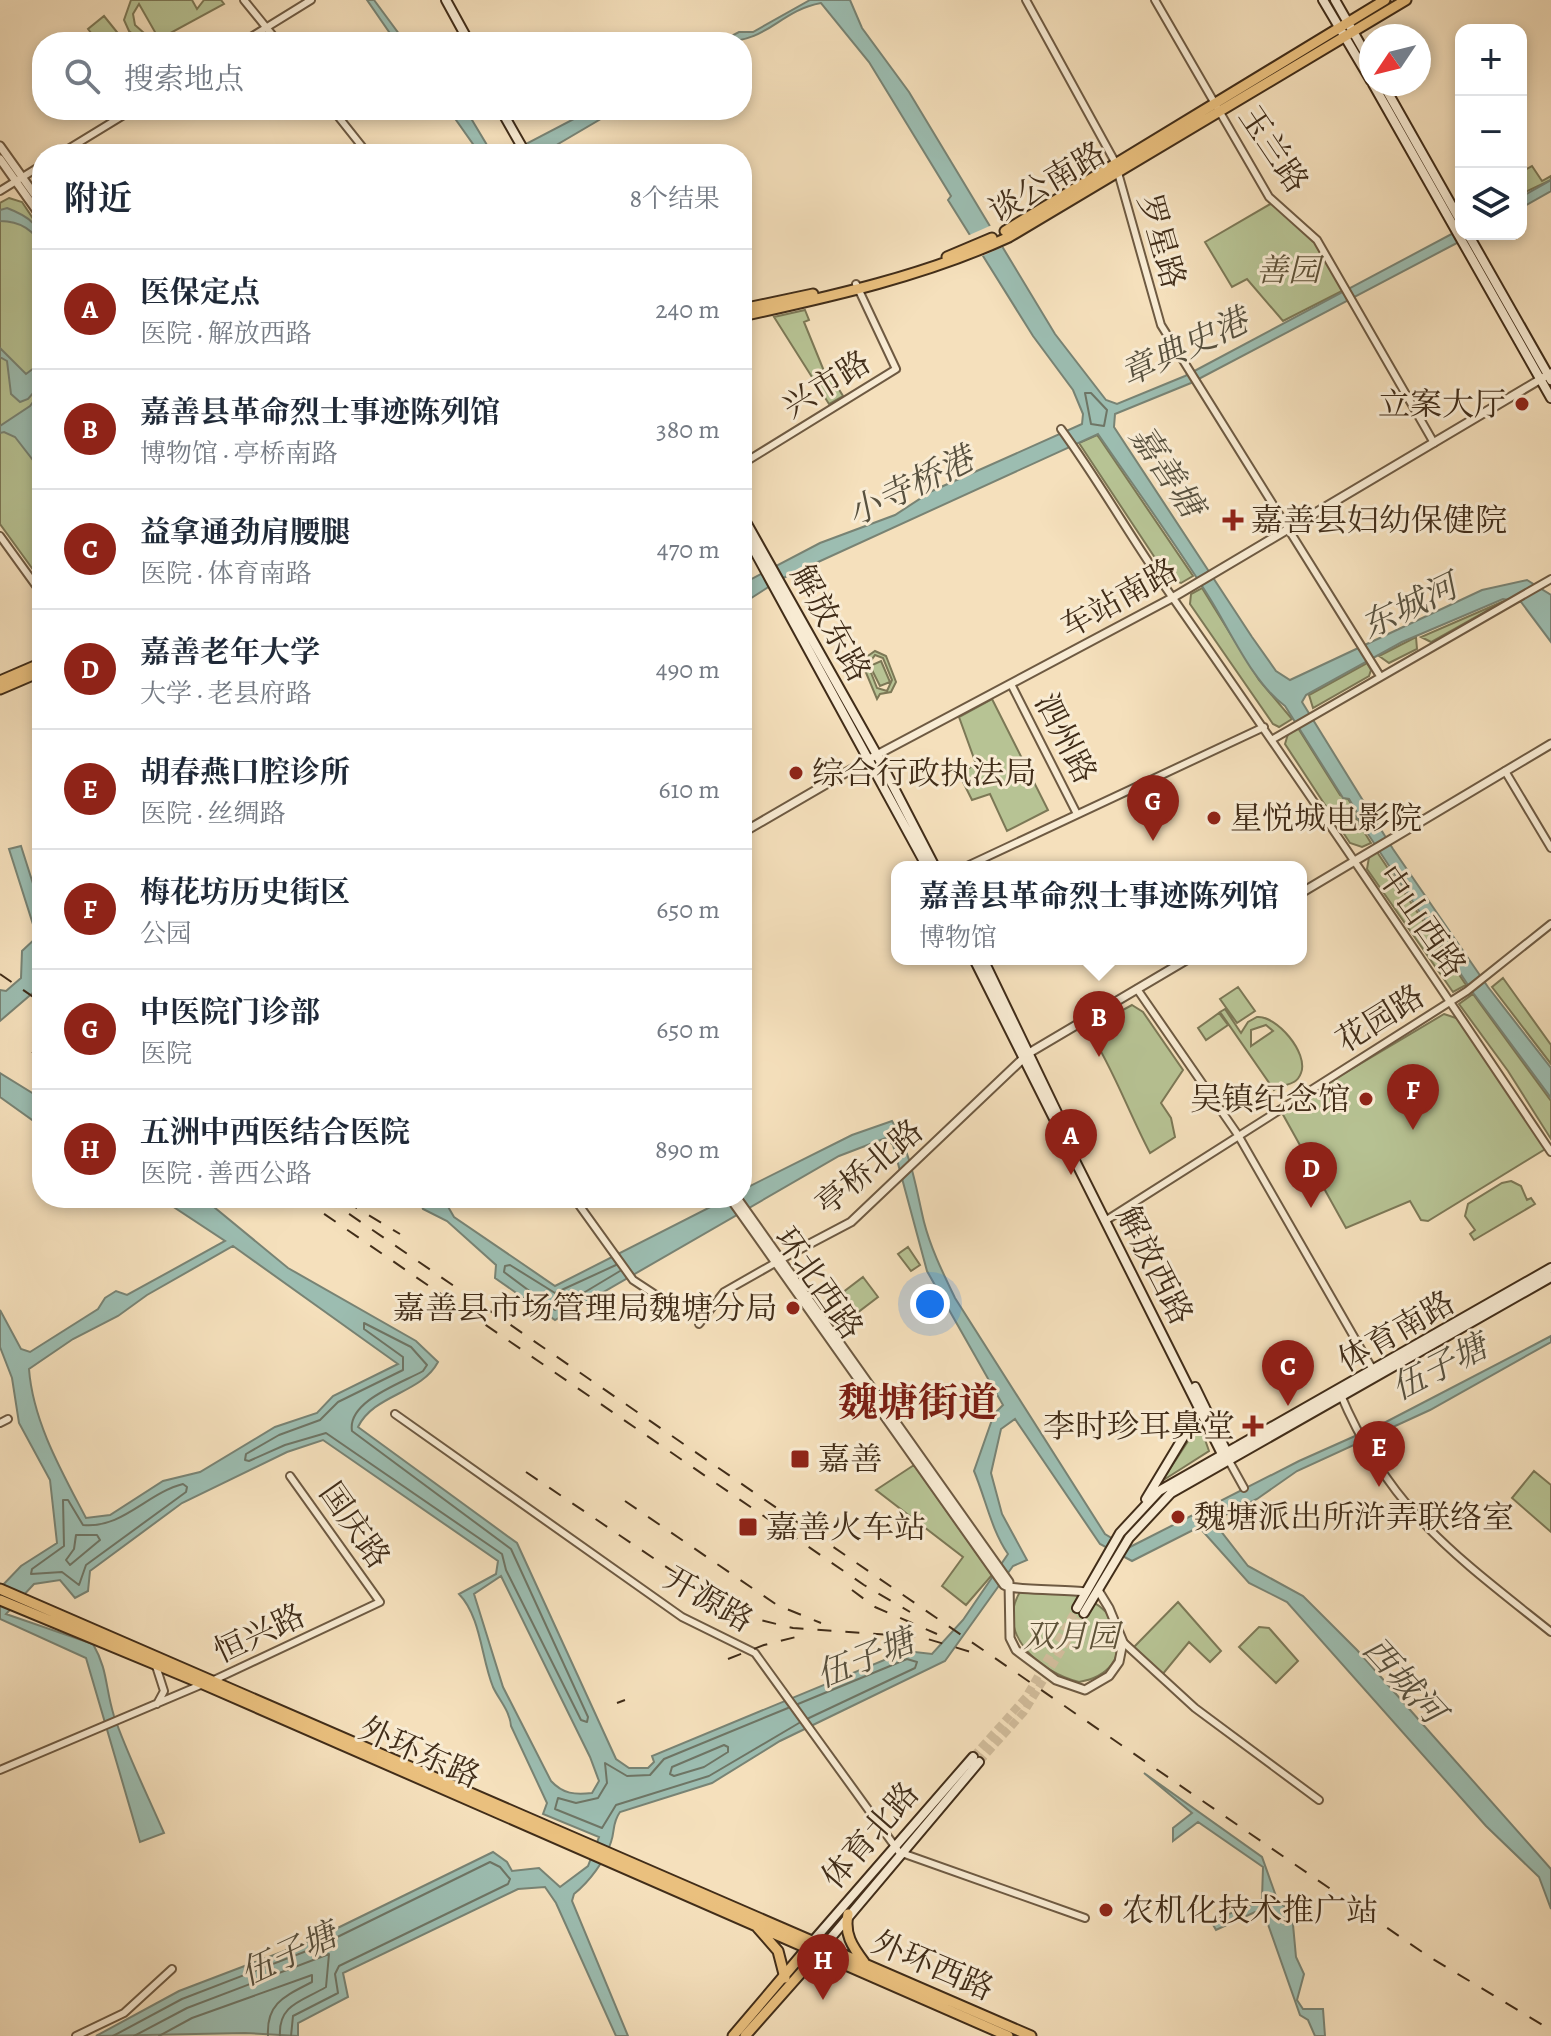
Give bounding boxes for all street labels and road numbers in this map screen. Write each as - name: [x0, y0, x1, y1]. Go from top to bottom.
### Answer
- street label: 玉兰路: [1229, 97, 1319, 201]
- street label: 谈公南路: [981, 131, 1113, 233]
- street label: 罗星路: [1128, 189, 1196, 293]
- street label: 兴市路: [774, 340, 878, 428]
- street label: 车站南路: [1052, 548, 1186, 648]
- street label: 解放东路: [781, 556, 881, 690]
- street label: 泗州路: [1025, 685, 1107, 791]
- street label: 中山西路: [1367, 856, 1477, 986]
- street label: 花园路: [1328, 974, 1432, 1062]
- street label: 亭桥北路: [806, 1109, 932, 1225]
- street label: 解放西路: [1106, 1198, 1204, 1332]
- street label: 环北西路: [764, 1218, 874, 1348]
- street label: 体育南路: [1330, 1280, 1462, 1382]
- street label: 国庆路: [309, 1473, 401, 1577]
- street label: 开源路: [656, 1556, 762, 1642]
- street label: 恒兴路: [206, 1593, 312, 1673]
- street label: 外环东路: [353, 1706, 487, 1798]
- street label: 体育北路: [811, 1772, 929, 1898]
- street label: 外环西路: [865, 1920, 1001, 2010]

